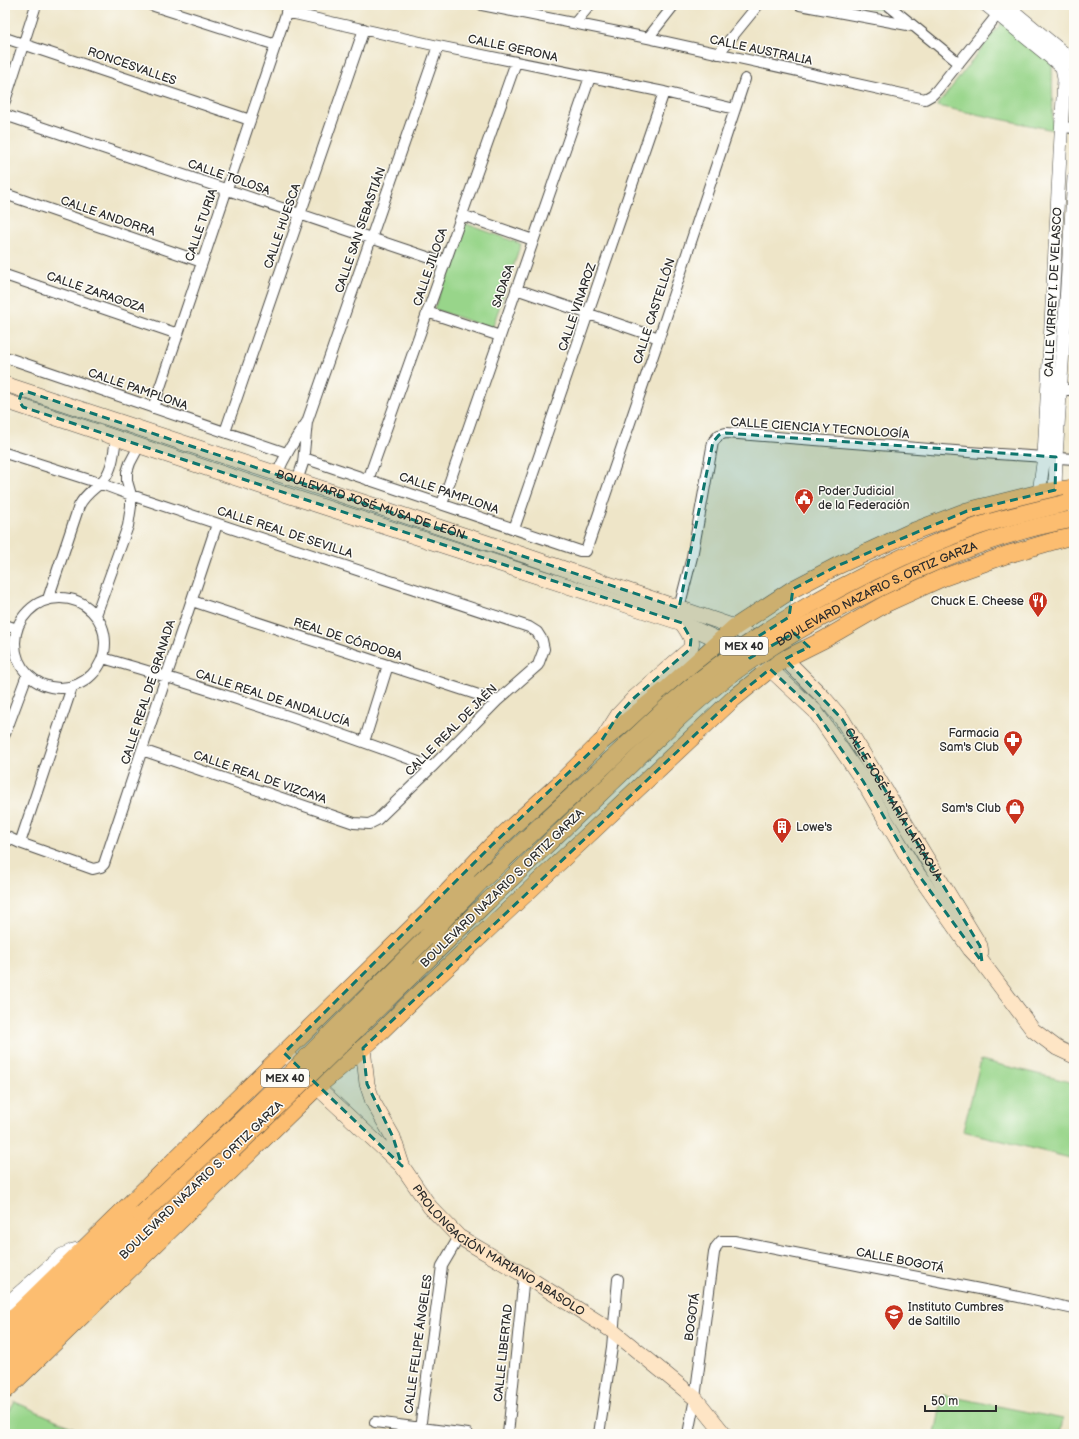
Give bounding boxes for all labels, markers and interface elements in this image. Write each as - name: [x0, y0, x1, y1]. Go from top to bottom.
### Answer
- street label: CALLE GERONA: [466, 32, 560, 66]
- street label: CALLE AUSTRALIA: [708, 32, 814, 69]
- street label: RONCESVALLES: [85, 44, 178, 89]
- street label: CALLE TOLOSA: [186, 156, 273, 199]
- street label: CALLE SAN SEBASTIÁN: [330, 165, 389, 295]
- street label: CALLE HUESCA: [261, 181, 304, 271]
- street label: CALLE TURIA: [182, 186, 221, 264]
- street label: CALLE ANDORRA: [58, 193, 158, 240]
- street label: CALLE VIRREY I. DE VELASCO: [1042, 207, 1065, 377]
- street label: CALLE JILOCA: [410, 225, 451, 308]
- street label: CALLE CASTELLÓN: [628, 256, 679, 366]
- street label: CALLE VINAROZ: [555, 260, 600, 353]
- street label: SADASA: [489, 262, 518, 310]
- street label: CALLE ZARAGOZA: [44, 269, 148, 317]
- street label: CALLE PAMPLONA: [86, 365, 190, 414]
- street label: CALLE CIENCIA Y TECNOLOGÍA: [730, 413, 911, 442]
- street label: BOULEVARD JOSÉ MUSA DE LEÓN: [274, 467, 467, 543]
- street label: CALLE PAMPLONA: [397, 469, 501, 518]
- place label: Poder Judicial de la Federación: [818, 484, 910, 513]
- public building icon: Poder Judicial de la Federación: [793, 487, 815, 515]
- street label: CALLE REAL DE SEVILLA: [215, 503, 355, 562]
- street label: BOULEVARD NAZARIO S. ORTIZ GARZA: [774, 539, 980, 650]
- restaurant icon: Chuck E. Cheese: [1027, 590, 1049, 618]
- place label: Chuck E. Cheese: [931, 594, 1024, 609]
- street label: REAL DE CÓRDOBA: [292, 613, 405, 664]
- street label: CALLE REAL DE GRANADA: [118, 617, 179, 767]
- road number: MEX 40: [720, 637, 768, 655]
- street label: CALLE REAL DE ANDALUCÍA: [194, 664, 353, 731]
- street label: CALLE REAL DE JAÉN: [402, 681, 500, 779]
- street label: CALLE JOSÉ MARÍA LAFRAGUA: [841, 725, 946, 884]
- place label: Farmacia Sam's Club: [940, 726, 999, 755]
- pharmacy icon: Farmacia Sam's Club: [1002, 729, 1024, 757]
- street label: CALLE REAL DE VIZCAYA: [191, 748, 329, 808]
- shop icon: Sam's Club: [1004, 797, 1026, 825]
- place label: Sam's Club: [942, 801, 1001, 816]
- street label: BOULEVARD NAZARIO S. ORTIZ GARZA: [417, 805, 588, 971]
- building icon: Lowe's: [771, 816, 793, 844]
- place label: Lowe's: [796, 820, 832, 835]
- road number: MEX 40: [261, 1069, 309, 1087]
- street label: BOULEVARD NAZARIO S. ORTIZ GARZA: [116, 1097, 287, 1263]
- street label: PROLONGACIÓN MARIANO ABASOLO: [409, 1182, 587, 1320]
- street label: CALLE BOGOTÁ: [855, 1243, 946, 1276]
- street label: CALLE FELIPE ÁNGELES: [399, 1273, 436, 1415]
- street label: BOGOTÁ: [680, 1291, 703, 1342]
- place label: Instituto Cumbres de Saltillo: [908, 1300, 1004, 1329]
- street label: CALLE LIBERTAD: [491, 1303, 516, 1403]
- school or university icon: Instituto Cumbres de Saltillo: [883, 1303, 905, 1331]
- scale bar: [925, 1387, 996, 1413]
- text: 50 m: [931, 1394, 958, 1409]

